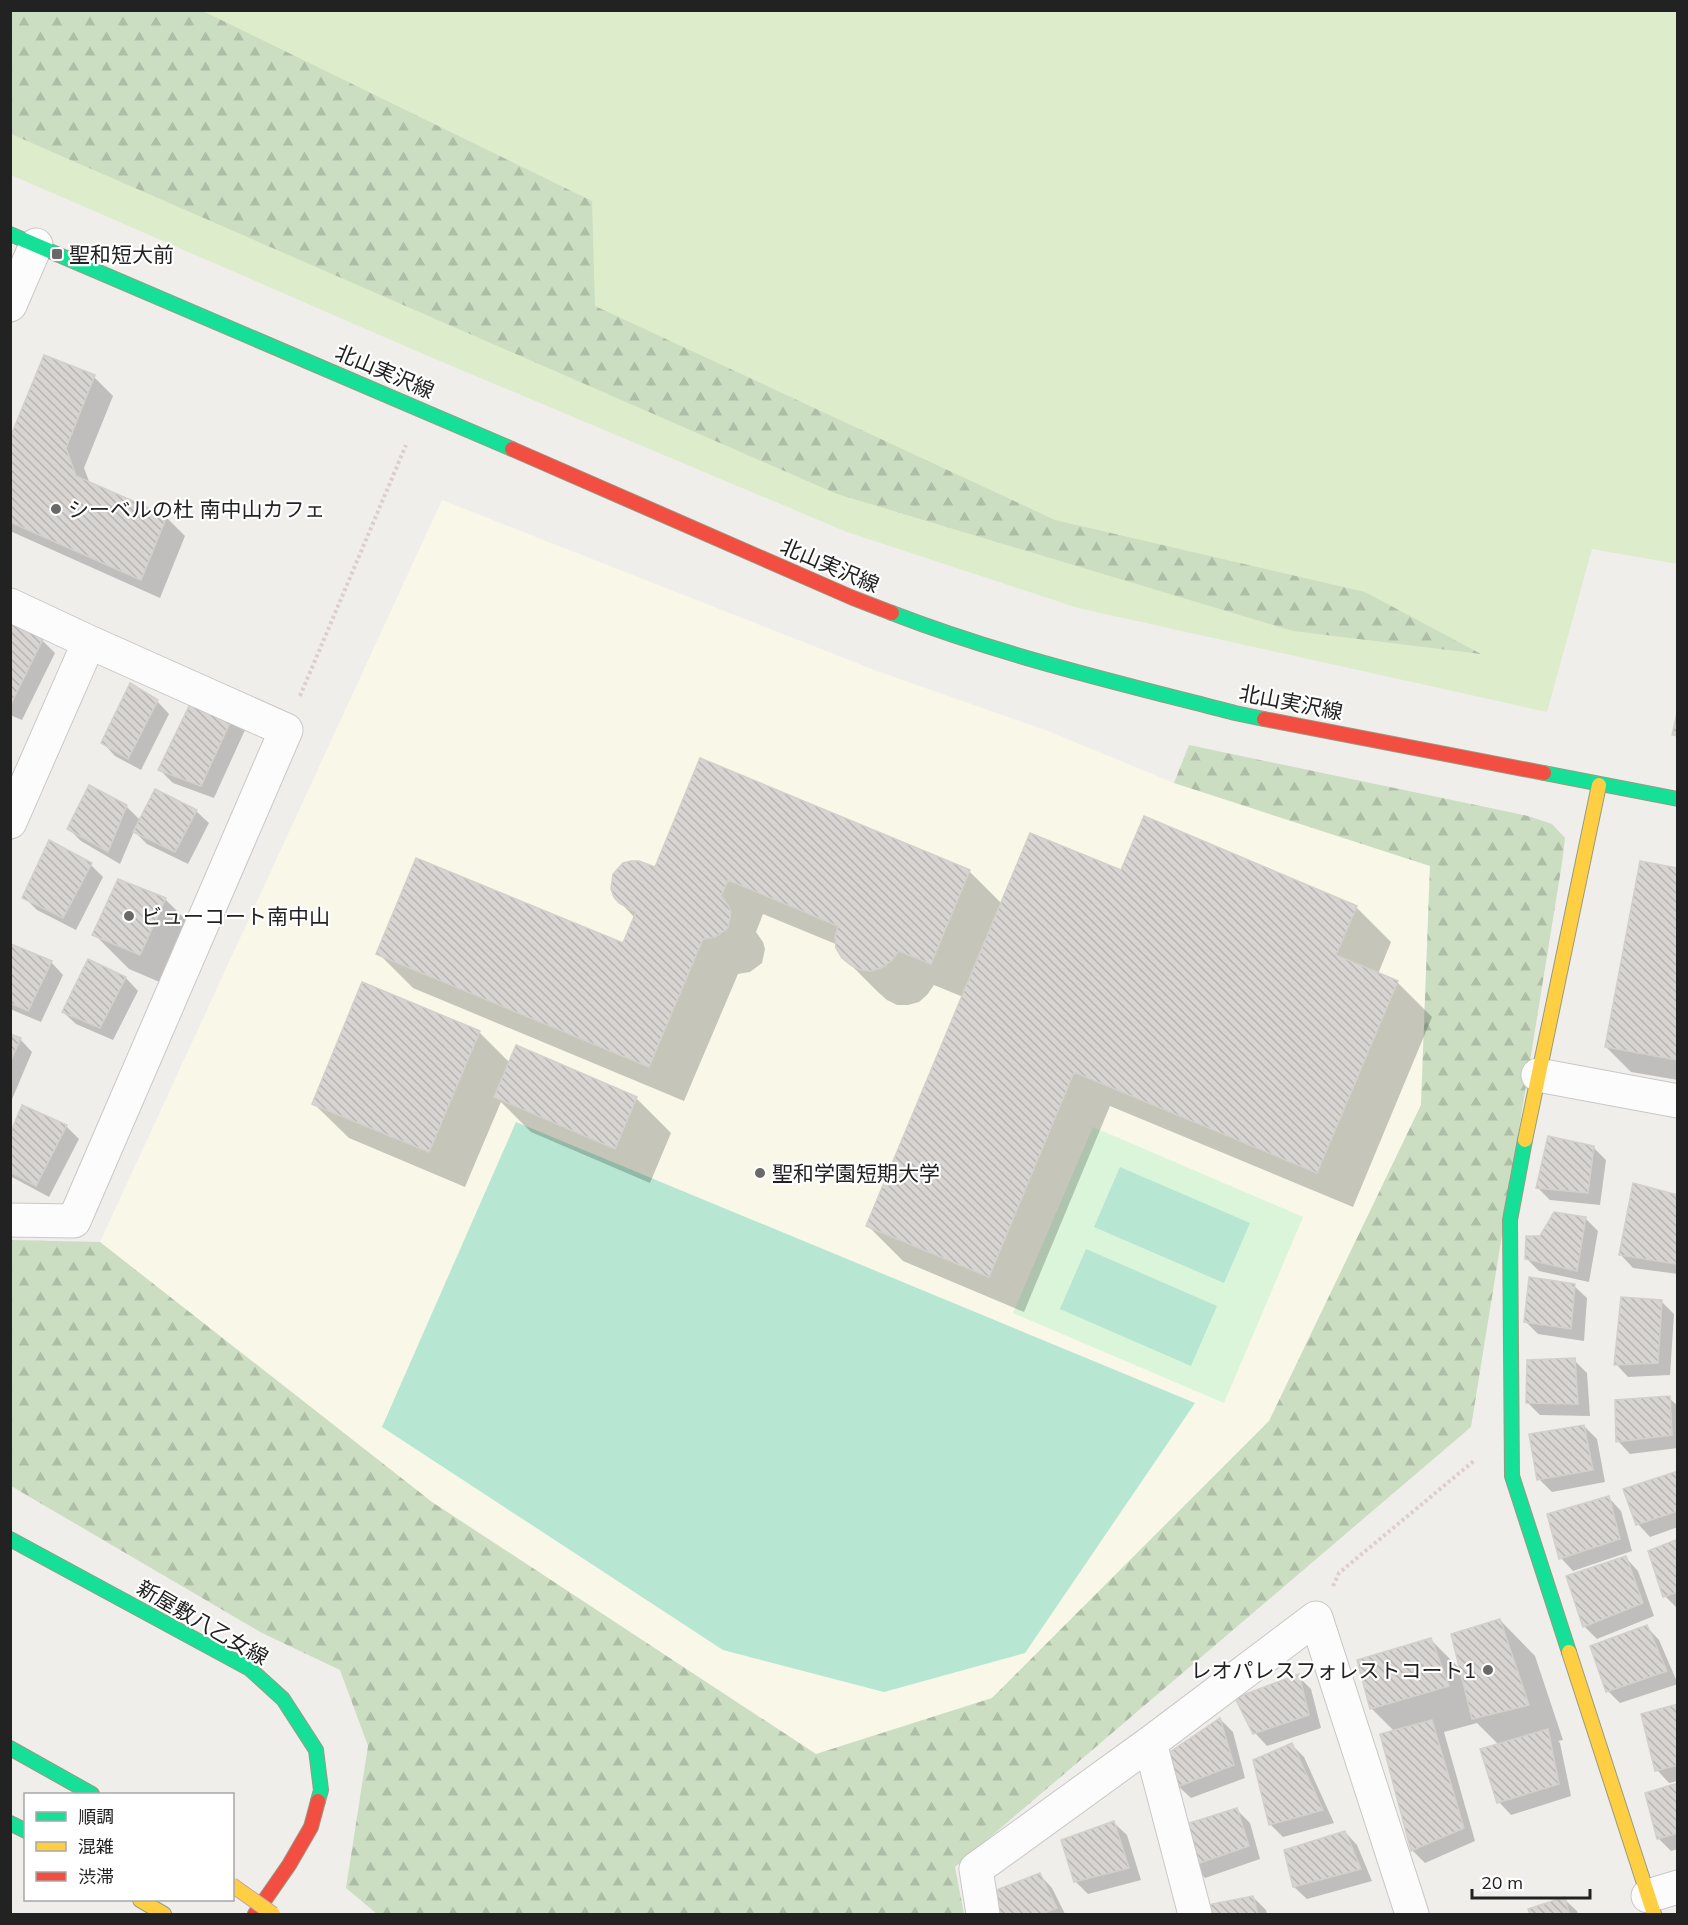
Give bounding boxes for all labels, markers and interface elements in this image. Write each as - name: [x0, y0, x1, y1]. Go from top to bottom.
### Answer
- place label: 聖和短大前: [69, 241, 174, 267]
- marker: 聖和短大前: [50, 247, 64, 261]
- street label: 北山実沢線: [332, 339, 438, 403]
- place label: シーベルの杜 南中山カフェ: [68, 496, 325, 522]
- marker: シーベルの杜 南中山カフェ: [49, 502, 63, 516]
- street label: 北山実沢線: [777, 533, 883, 597]
- street label: 北山実沢線: [1237, 679, 1345, 725]
- place label: ビューコート南中山: [141, 903, 330, 929]
- marker: ビューコート南中山: [122, 909, 136, 923]
- place label: 聖和学園短期大学: [772, 1160, 940, 1186]
- marker: 聖和学園短期大学: [753, 1166, 767, 1180]
- street label: 新屋敷八乙女線: [133, 1574, 273, 1670]
- place label: レオパレスフォレストコート1: [1190, 1657, 1476, 1683]
- marker: レオパレスフォレストコート1: [1481, 1663, 1495, 1677]
- legend: [24, 1793, 234, 1901]
- text: 順調: [78, 1805, 114, 1828]
- text: 混雑: [78, 1835, 114, 1858]
- scale bar: [1472, 1862, 1590, 1900]
- text: 渋滞: [78, 1865, 114, 1888]
- text: 20 m: [1481, 1871, 1523, 1894]

